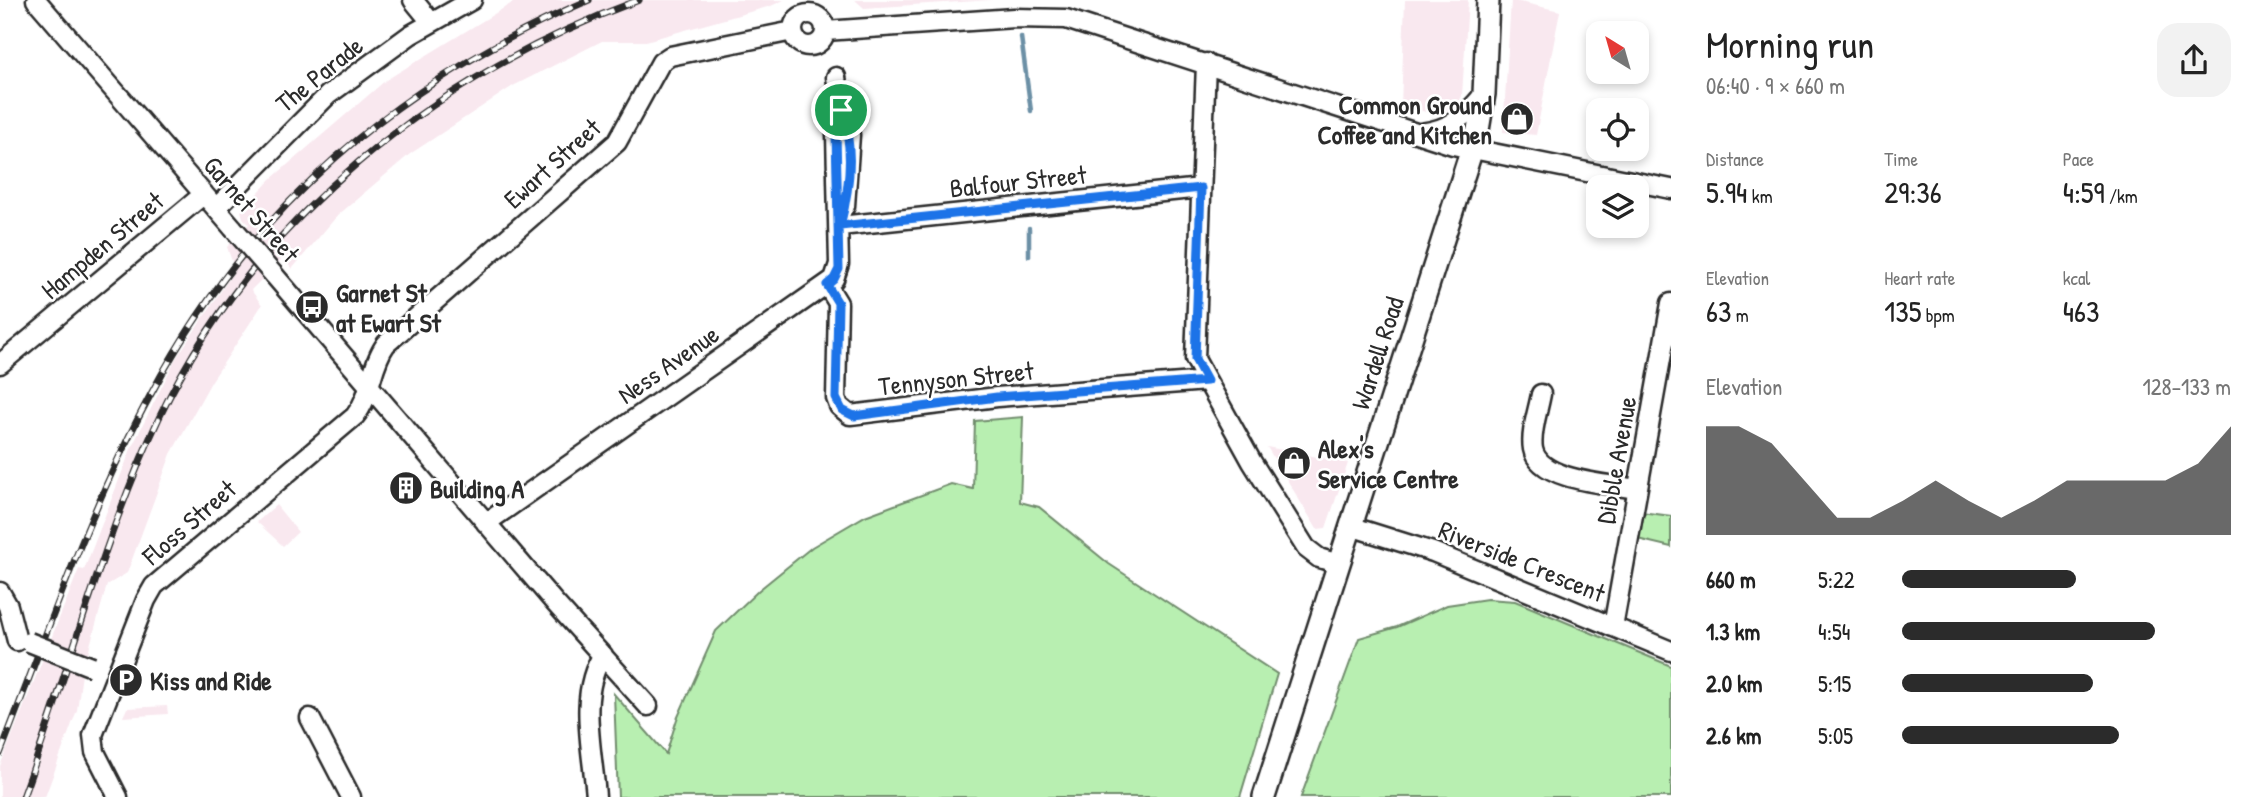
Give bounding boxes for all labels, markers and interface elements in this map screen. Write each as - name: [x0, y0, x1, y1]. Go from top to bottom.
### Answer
- text: Morning run: [1706, 18, 1874, 70]
- north arrow: [1586, 21, 1648, 84]
- map controls: [1586, 21, 1649, 238]
- button: share: [2157, 23, 2231, 97]
- street label: The Parade: [268, 28, 370, 120]
- text: 06:40 · 9 × 660 m: [1706, 70, 1845, 101]
- pin: [811, 80, 871, 140]
- place label: Common Ground Coffee and Kitchen: [1317, 87, 1493, 152]
- icon: arrive: [822, 91, 860, 129]
- button: locate: [1586, 98, 1649, 161]
- shop icon: Common Ground Coffee and Kitchen: [1498, 100, 1536, 138]
- street label: Ewart Street: [496, 109, 609, 216]
- text: Distance: [1706, 146, 1764, 172]
- text: Time: [1884, 146, 1918, 172]
- text: Pace: [2063, 146, 2094, 172]
- street label: Garnet Street: [196, 148, 309, 270]
- street label: Balfour Street: [948, 156, 1089, 206]
- text: 5.94: [1706, 172, 1747, 212]
- text: 29:36: [1884, 172, 1942, 212]
- text: 4:59: [2063, 172, 2105, 212]
- button: layers: [1586, 175, 1649, 238]
- street label: Hampden Street: [33, 183, 171, 307]
- text: km: [1747, 183, 1773, 209]
- text: /km: [2105, 183, 2138, 209]
- text: Elevation: [1706, 265, 1769, 291]
- text: Heart rate: [1884, 265, 1955, 291]
- text: kcal: [2063, 265, 2090, 291]
- place label: Garnet St at Ewart St: [336, 275, 442, 340]
- bus stop icon: Garnet St at Ewart St: [293, 288, 331, 326]
- text: 63: [1706, 291, 1731, 331]
- text: 135: [1884, 291, 1921, 331]
- text: 463: [2063, 291, 2099, 331]
- street label: Wardell Road: [1342, 292, 1412, 414]
- text: m: [1731, 302, 1749, 328]
- text: bpm: [1921, 302, 1955, 328]
- street label: Ness Avenue: [610, 316, 726, 412]
- street label: Tennyson Street: [877, 352, 1036, 404]
- text: Elevation: [1706, 371, 1782, 402]
- text: 128–133 m: [2142, 371, 2231, 402]
- street label: Dibble Avenue: [1588, 394, 1644, 526]
- place label: Alex's Service Centre: [1318, 431, 1459, 496]
- shop icon: Alex's Service Centre: [1275, 444, 1313, 482]
- building icon: Building A: [387, 469, 425, 507]
- street label: Floss Street: [134, 471, 244, 573]
- place label: Building A: [430, 471, 525, 507]
- street label: Riverside Crescent: [1434, 512, 1611, 611]
- text: 660 m: [1706, 564, 1756, 595]
- text: 5:22: [1818, 564, 1855, 595]
- text: 1.3 km: [1706, 616, 1760, 647]
- text: 4:54: [1818, 616, 1850, 647]
- parking icon: Kiss and Ride: [107, 661, 145, 699]
- place label: Kiss and Ride: [150, 663, 272, 698]
- text: 2.0 km: [1706, 668, 1762, 699]
- text: 5:15: [1818, 668, 1851, 699]
- text: 2.6 km: [1706, 720, 1761, 751]
- text: 5:05: [1818, 720, 1853, 751]

